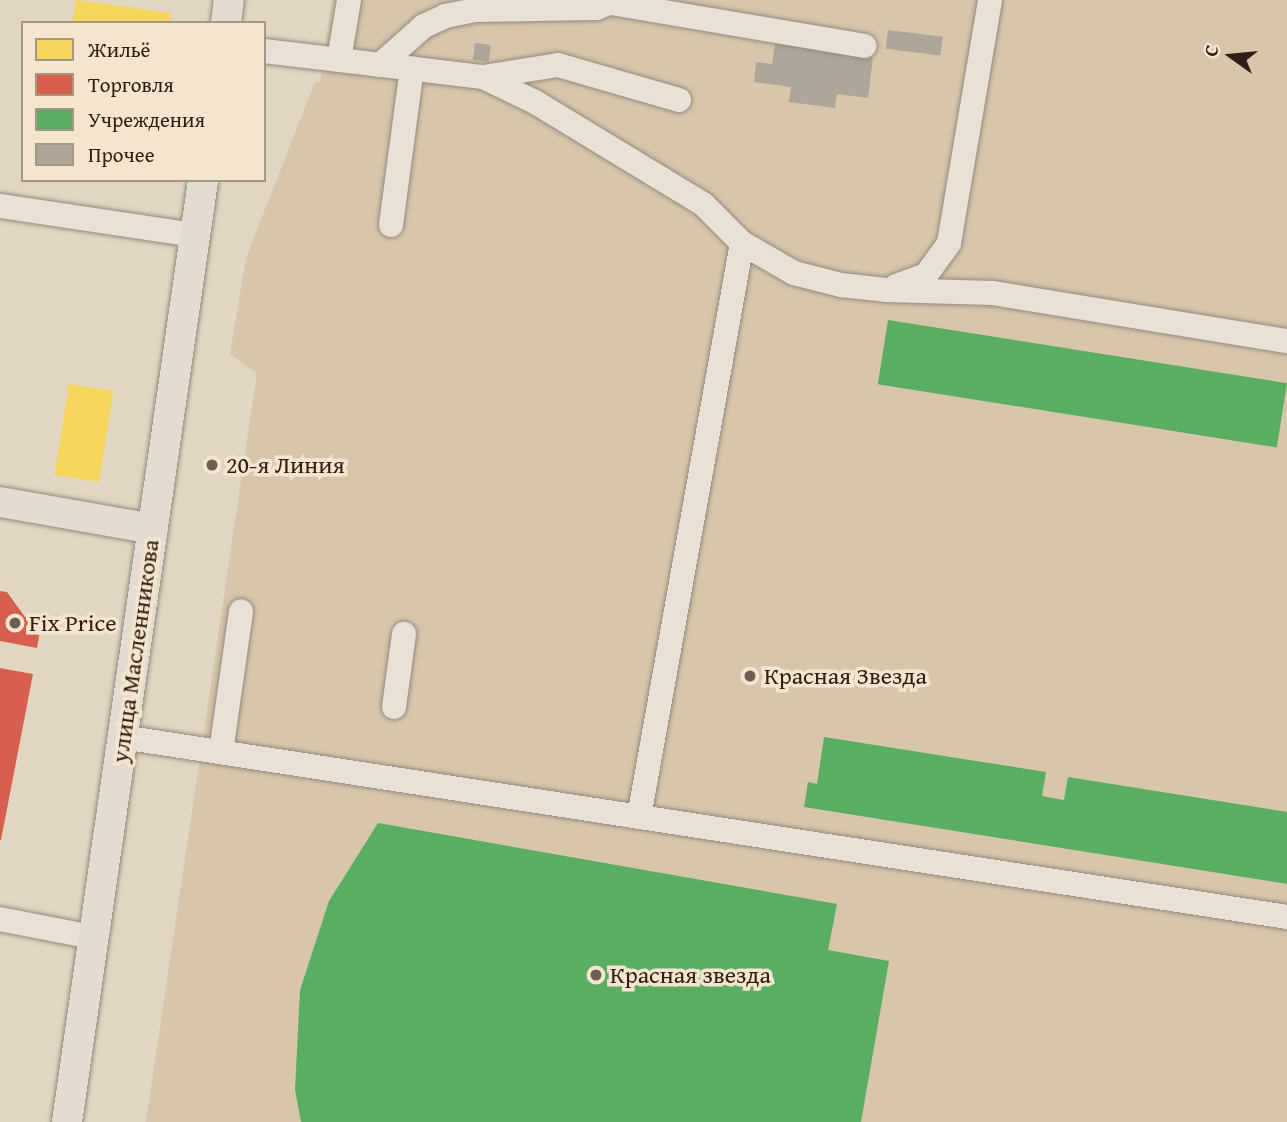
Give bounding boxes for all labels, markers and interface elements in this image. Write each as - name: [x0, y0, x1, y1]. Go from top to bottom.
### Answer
- legend: [21, 21, 266, 182]
- north arrow: [1196, 21, 1266, 91]
- text: Жильё: [88, 34, 150, 65]
- text: С: [1196, 42, 1226, 59]
- text: Торговля: [88, 69, 174, 100]
- text: Учреждения: [88, 104, 205, 135]
- text: Прочее: [88, 139, 155, 170]
- place label: 20-я Линия: [226, 451, 345, 479]
- marker: 20-я Линия: [204, 457, 220, 473]
- street label: улица Масленникова: [105, 537, 165, 765]
- place label: Fix Price: [29, 609, 116, 637]
- marker: Fix Price: [7, 615, 23, 631]
- place label: Красная Звезда: [764, 662, 927, 690]
- marker: Красная Звезда: [742, 668, 758, 684]
- place label: Красная звезда: [610, 961, 771, 989]
- marker: Красная звезда: [588, 967, 604, 983]

